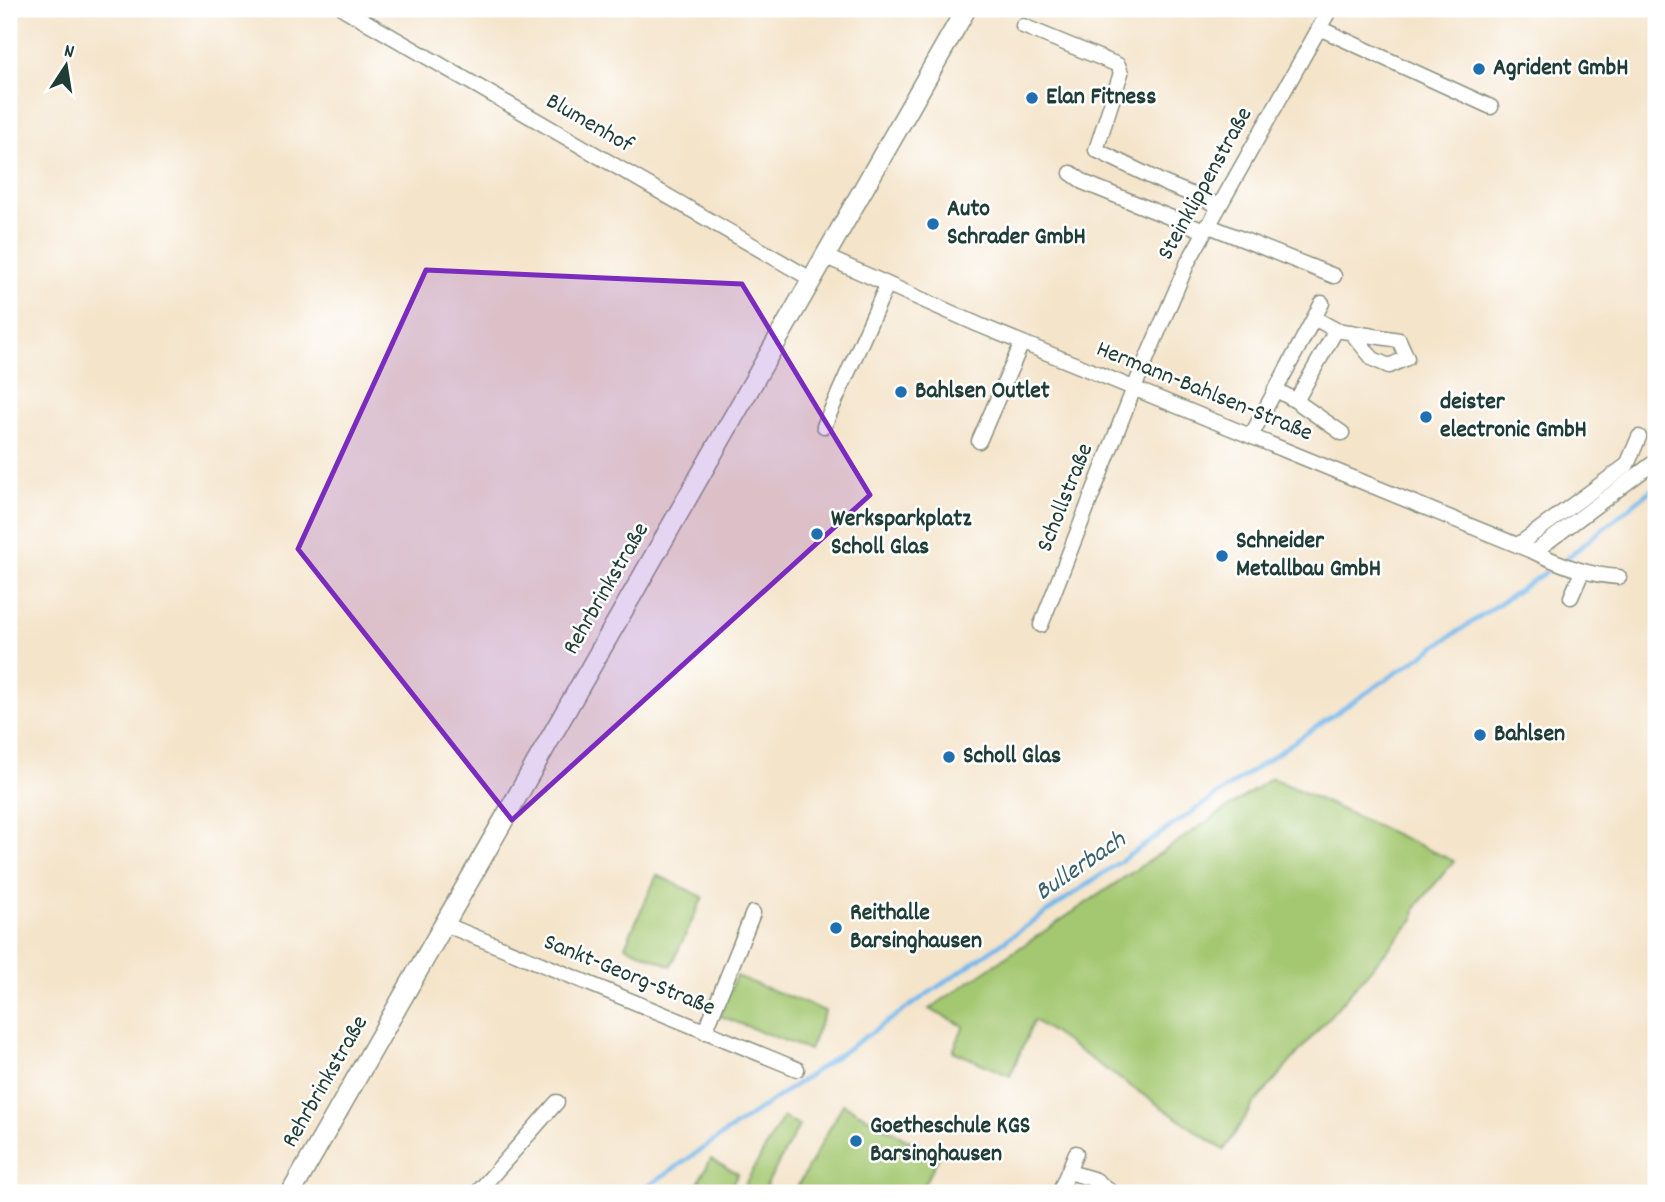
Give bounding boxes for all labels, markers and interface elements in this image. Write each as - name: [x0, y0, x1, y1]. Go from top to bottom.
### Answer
- north arrow: [32, 32, 102, 102]
- text: N: [61, 39, 76, 67]
- place label: Agrident GmbH: [1493, 52, 1628, 86]
- marker: Agrident GmbH: [1471, 61, 1487, 77]
- place label: Elan Fitness: [1046, 81, 1156, 115]
- street label: Blumenhof: [539, 85, 639, 163]
- marker: Elan Fitness: [1024, 90, 1040, 106]
- street label: Steinklippenstraße: [1150, 101, 1262, 267]
- place label: Auto Schrader GmbH: [947, 193, 1086, 255]
- marker: Auto Schrader GmbH: [925, 216, 941, 232]
- street label: Hermann-Bahlsen-Straße: [1091, 333, 1317, 451]
- place label: Bahlsen Outlet: [915, 375, 1050, 409]
- marker: Bahlsen Outlet: [893, 384, 909, 400]
- place label: deister electronic GmbH: [1440, 386, 1587, 448]
- marker: deister electronic GmbH: [1418, 409, 1434, 425]
- street label: Schollstraße: [1029, 439, 1103, 557]
- place label: Werksparkplatz Scholl Glas: [831, 503, 972, 565]
- street label: Rehrbrinkstraße: [555, 516, 659, 662]
- place label: Schneider Metallbau GmbH: [1236, 525, 1381, 587]
- marker: Werksparkplatz Scholl Glas: [809, 526, 825, 542]
- marker: Schneider Metallbau GmbH: [1214, 548, 1230, 564]
- place label: Bahlsen: [1494, 718, 1565, 752]
- marker: Bahlsen: [1472, 727, 1488, 743]
- place label: Scholl Glas: [963, 740, 1061, 774]
- marker: Scholl Glas: [941, 749, 957, 765]
- water label: Bullerbach: [1028, 822, 1135, 911]
- place label: Reithalle Barsinghausen: [850, 897, 982, 959]
- marker: Reithalle Barsinghausen: [828, 920, 844, 936]
- street label: Sankt-Georg-Straße: [538, 926, 720, 1026]
- street label: Rehrbrinkstraße: [274, 1009, 378, 1155]
- place label: Goetheschule KGS Barsinghausen: [870, 1110, 1030, 1172]
- marker: Goetheschule KGS Barsinghausen: [848, 1133, 864, 1149]

